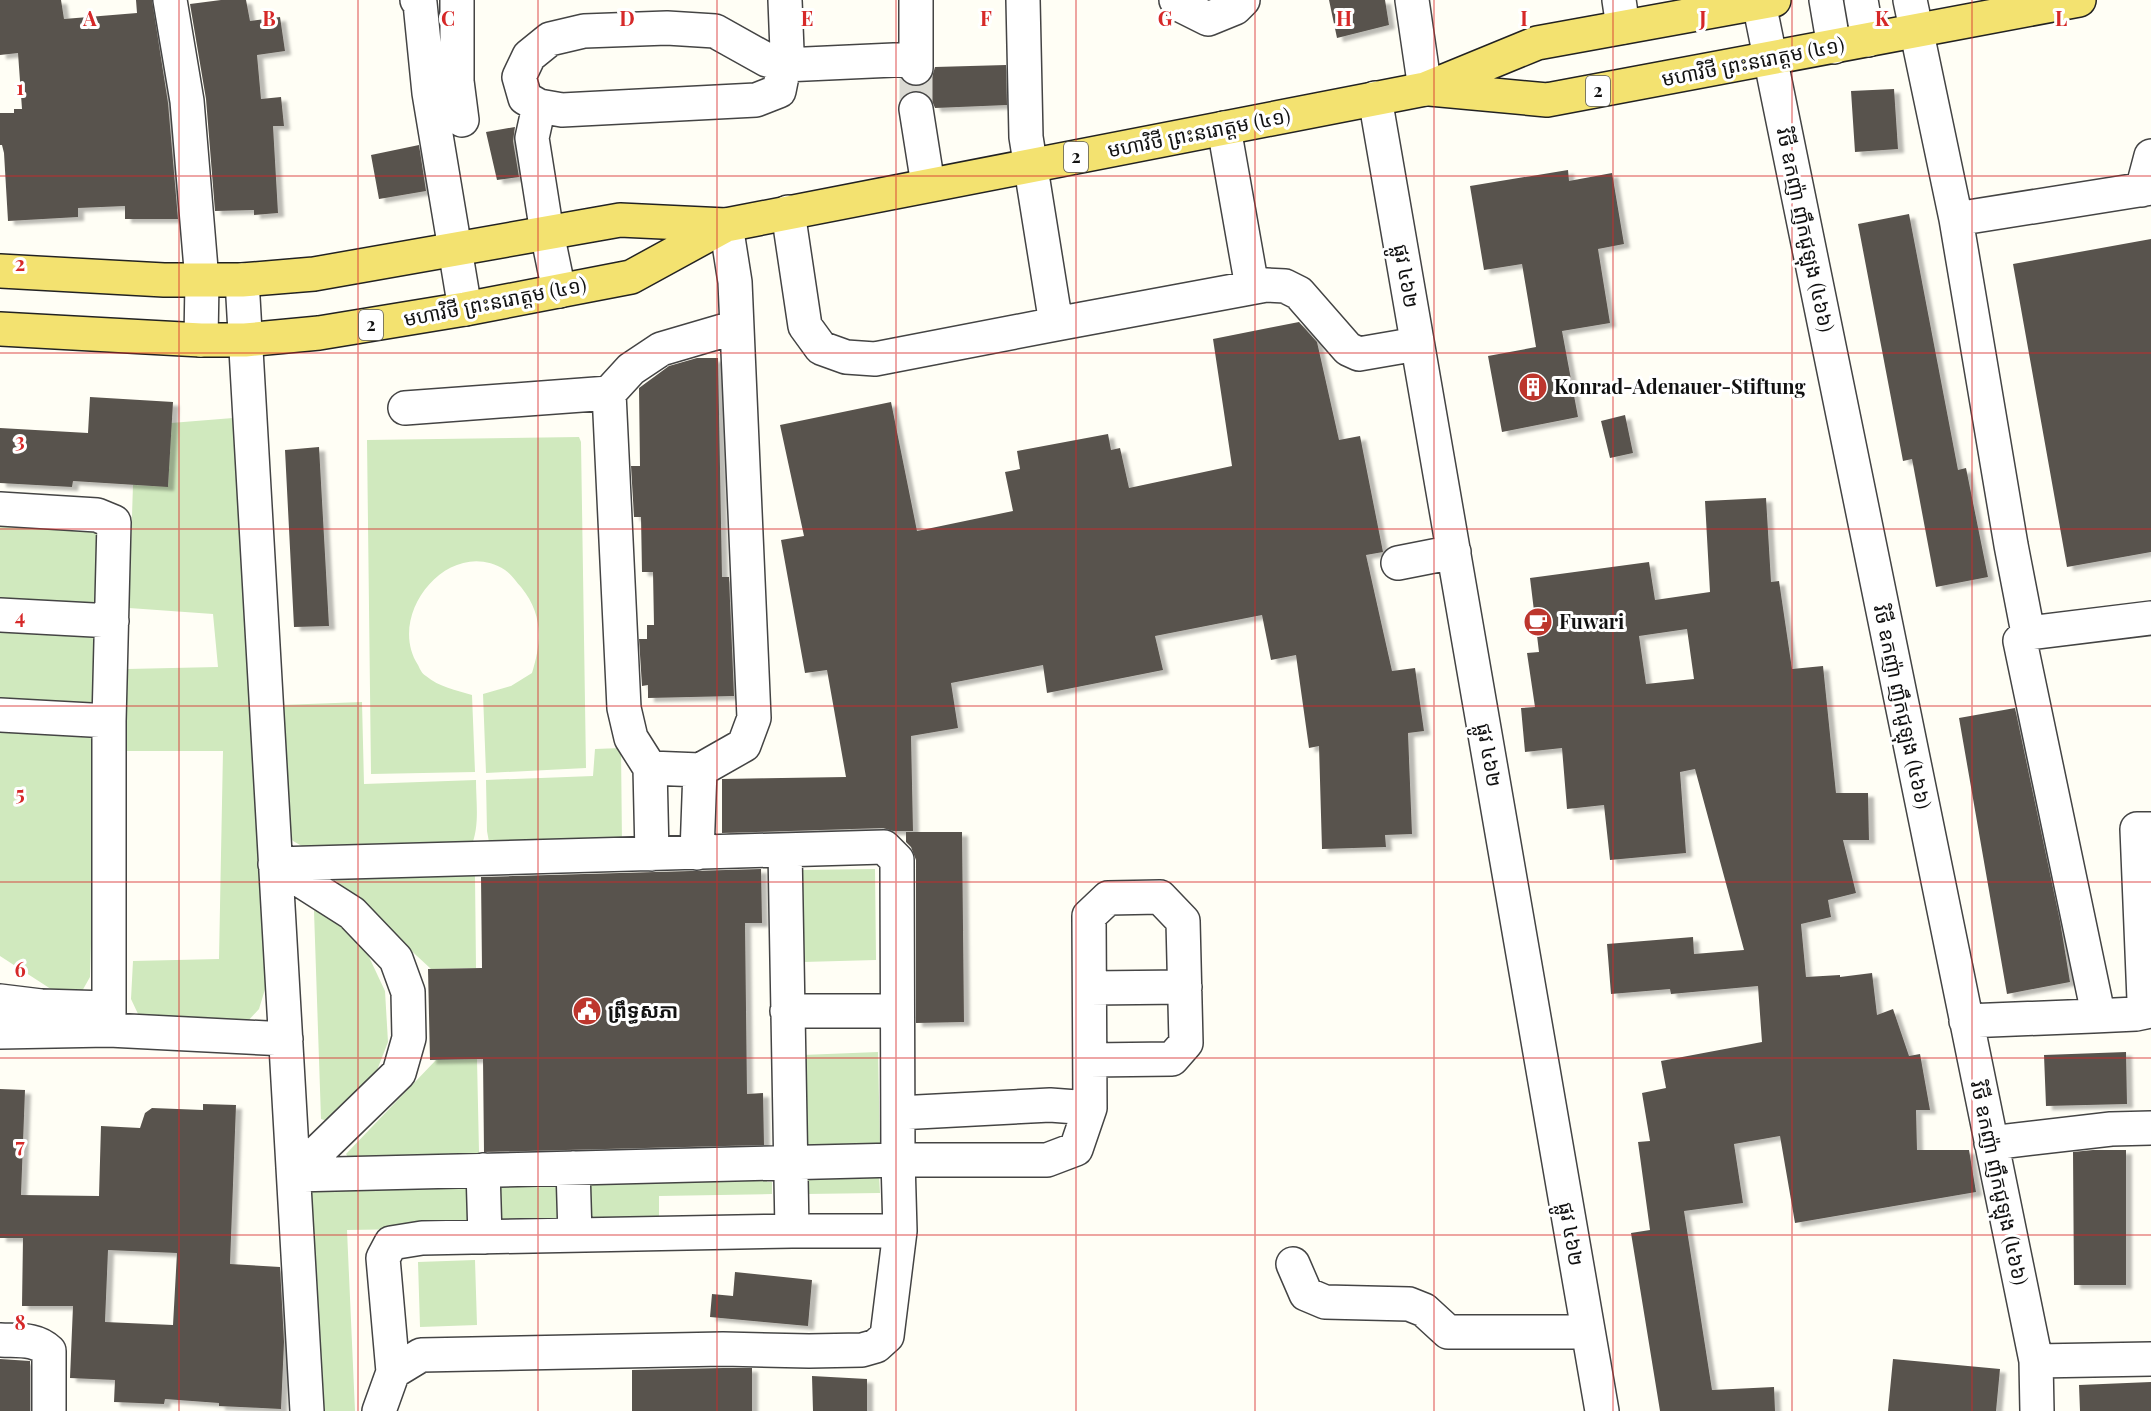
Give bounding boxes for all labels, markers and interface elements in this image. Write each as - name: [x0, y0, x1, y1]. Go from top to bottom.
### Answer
- text: A: [82, 4, 97, 31]
- text: B: [262, 4, 276, 31]
- text: C: [441, 4, 455, 31]
- text: D: [619, 4, 635, 31]
- text: E: [801, 4, 813, 31]
- text: F: [980, 4, 992, 31]
- text: G: [1158, 4, 1173, 31]
- text: H: [1336, 4, 1352, 31]
- text: I: [1520, 4, 1528, 31]
- text: J: [1698, 4, 1707, 31]
- text: K: [1875, 4, 1890, 31]
- text: L: [2055, 4, 2067, 31]
- street label: មហាវិថី ព្រះនរោត្តម (៤១): [1659, 30, 1847, 92]
- text: 1: [16, 73, 24, 100]
- road number: 2: [1586, 76, 1610, 106]
- street label: មហាវិថី ព្រះនរោត្តម (៤១): [1105, 101, 1293, 163]
- street label: វិថី ឧកញ៉ា ញឹកជូឡុង (៤៦៦): [1766, 125, 1841, 336]
- road number: 2: [1064, 142, 1088, 172]
- street label: ផ្លូវ ៤៦២: [1382, 242, 1426, 311]
- text: 2: [15, 249, 25, 276]
- street label: មហាវិថី ព្រះនរោត្តម (៤១): [401, 270, 589, 332]
- road number: 2: [359, 310, 383, 340]
- building icon: Konrad-Adenauer-Stiftung: [1517, 371, 1549, 403]
- place label: Konrad-Adenauer-Stiftung: [1554, 372, 1806, 399]
- text: 3: [15, 426, 25, 453]
- text: 4: [15, 602, 25, 629]
- street label: វិថី ឧកញ៉ា ញឹកជូឡុង (៤៦៦): [1863, 602, 1938, 813]
- cafe icon: Fuwari: [1522, 606, 1554, 638]
- place label: Fuwari: [1559, 607, 1624, 634]
- street label: ផ្លូវ ៤៦២: [1465, 721, 1509, 790]
- text: 5: [15, 779, 25, 806]
- text: 6: [14, 955, 26, 982]
- public building icon: ព្រឹទ្ធសភា: [571, 995, 603, 1027]
- place label: ព្រឹទ្ធសភា: [608, 996, 678, 1024]
- street label: វិថី ឧកញ៉ា ញឹកជូឡុង (៤៦៦): [1960, 1078, 2035, 1289]
- text: 7: [15, 1131, 25, 1158]
- street label: ផ្លូវ ៤៦២: [1547, 1200, 1591, 1269]
- text: 8: [14, 1308, 26, 1335]

